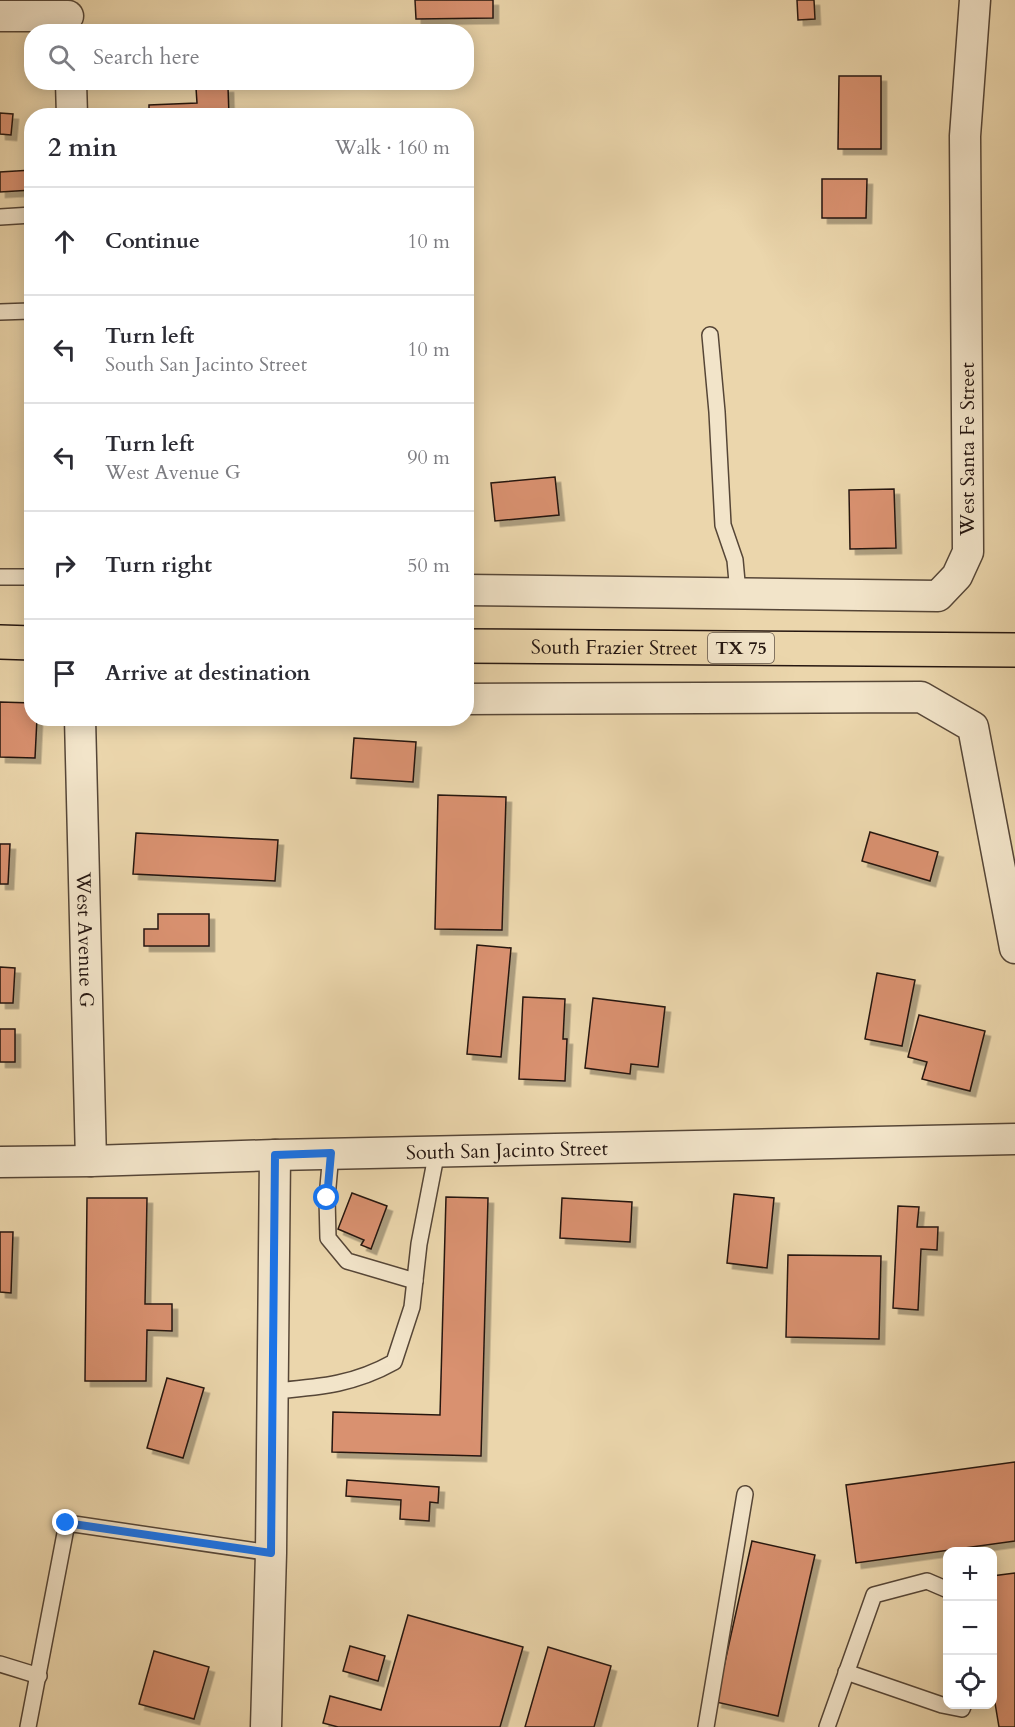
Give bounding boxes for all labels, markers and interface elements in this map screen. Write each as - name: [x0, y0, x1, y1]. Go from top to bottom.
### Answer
- search box: [24, 24, 474, 90]
- icon: search: [45, 41, 78, 74]
- text: Search here: [93, 42, 200, 72]
- text: 2 min: [48, 130, 117, 165]
- text: Walk · 160 m: [335, 134, 450, 161]
- icon: ahead: [48, 225, 81, 258]
- text: Continue: [105, 226, 200, 256]
- text: 10 m: [407, 228, 450, 255]
- text: Turn left: [105, 321, 194, 351]
- icon: left: [48, 333, 81, 366]
- text: 10 m: [407, 336, 450, 363]
- text: South San Jacinto Street: [105, 351, 307, 378]
- street label: West Santa Fe Street: [954, 361, 981, 537]
- text: Turn left: [105, 429, 194, 459]
- icon: left: [48, 441, 81, 474]
- text: 90 m: [407, 444, 450, 471]
- text: West Avenue G: [105, 459, 241, 486]
- icon: right: [48, 549, 81, 582]
- text: Turn right: [105, 550, 212, 580]
- text: 50 m: [407, 552, 450, 579]
- street label: South Frazier Street: [531, 633, 698, 662]
- road number: TX 75: [708, 633, 774, 663]
- icon: arrive: [48, 657, 81, 690]
- text: Arrive at destination: [105, 658, 310, 688]
- street label: West Avenue G: [70, 871, 100, 1008]
- street label: South San Jacinto Street: [405, 1135, 609, 1166]
- route start: [313, 1184, 339, 1210]
- route end: [52, 1509, 78, 1535]
- map controls: [943, 1547, 997, 1709]
- button: +: [943, 1547, 997, 1601]
- button: −: [943, 1601, 997, 1655]
- button: locate: [943, 1655, 997, 1709]

